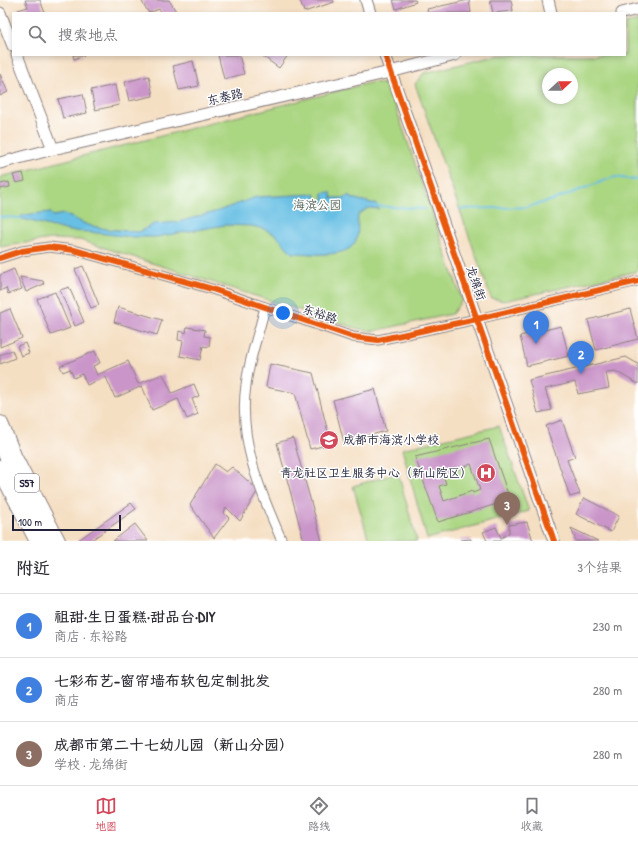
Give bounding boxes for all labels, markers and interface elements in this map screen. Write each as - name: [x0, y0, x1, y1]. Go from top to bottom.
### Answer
- search box: [12, 12, 626, 56]
- icon: search: [26, 23, 48, 45]
- text: 搜索地点: [58, 24, 118, 45]
- north arrow: [542, 68, 578, 104]
- street label: 东泰路: [205, 84, 244, 109]
- park label: 海滨公园: [293, 196, 341, 213]
- street label: 龙绵街: [463, 263, 490, 303]
- street label: 东裕路: [300, 300, 340, 327]
- your location: [273, 303, 293, 323]
- pin: 1: [523, 311, 549, 344]
- pin: 2: [568, 341, 594, 374]
- school or university icon: 成都市海滨小学校: [318, 429, 340, 451]
- place label: 成都市海滨小学校: [343, 431, 439, 448]
- hospital icon: 青龙社区卫生服务中心（新山院区）: [475, 462, 497, 484]
- place label: 青龙社区卫生服务中心（新山院区）: [280, 464, 472, 481]
- road number: S57: [15, 474, 39, 492]
- pin: 3: [494, 492, 520, 525]
- scale bar: [12, 513, 121, 532]
- text: 100 m: [18, 515, 42, 529]
- text: 附近: [16, 556, 50, 579]
- text: 3个结果: [577, 558, 622, 576]
- text: 祖甜·生日蛋糕·甜品台·DIY: [54, 606, 215, 627]
- text: 1: [27, 617, 31, 635]
- text: 230 m: [592, 617, 622, 635]
- text: 商店 · 东裕路: [54, 627, 128, 645]
- text: 七彩布艺-窗帘墙布软包定制批发: [54, 670, 270, 691]
- text: 2: [26, 681, 32, 699]
- text: 280 m: [593, 681, 622, 699]
- text: 商店: [54, 691, 80, 709]
- text: 成都市第二十七幼儿园（新山分园）: [54, 734, 294, 755]
- text: 3: [26, 745, 32, 763]
- text: 280 m: [593, 745, 622, 763]
- text: 学校 · 龙绵街: [54, 755, 128, 773]
- tab: 地图: [95, 795, 117, 833]
- tab: 路线: [308, 795, 330, 833]
- tab: 收藏: [521, 795, 543, 833]

